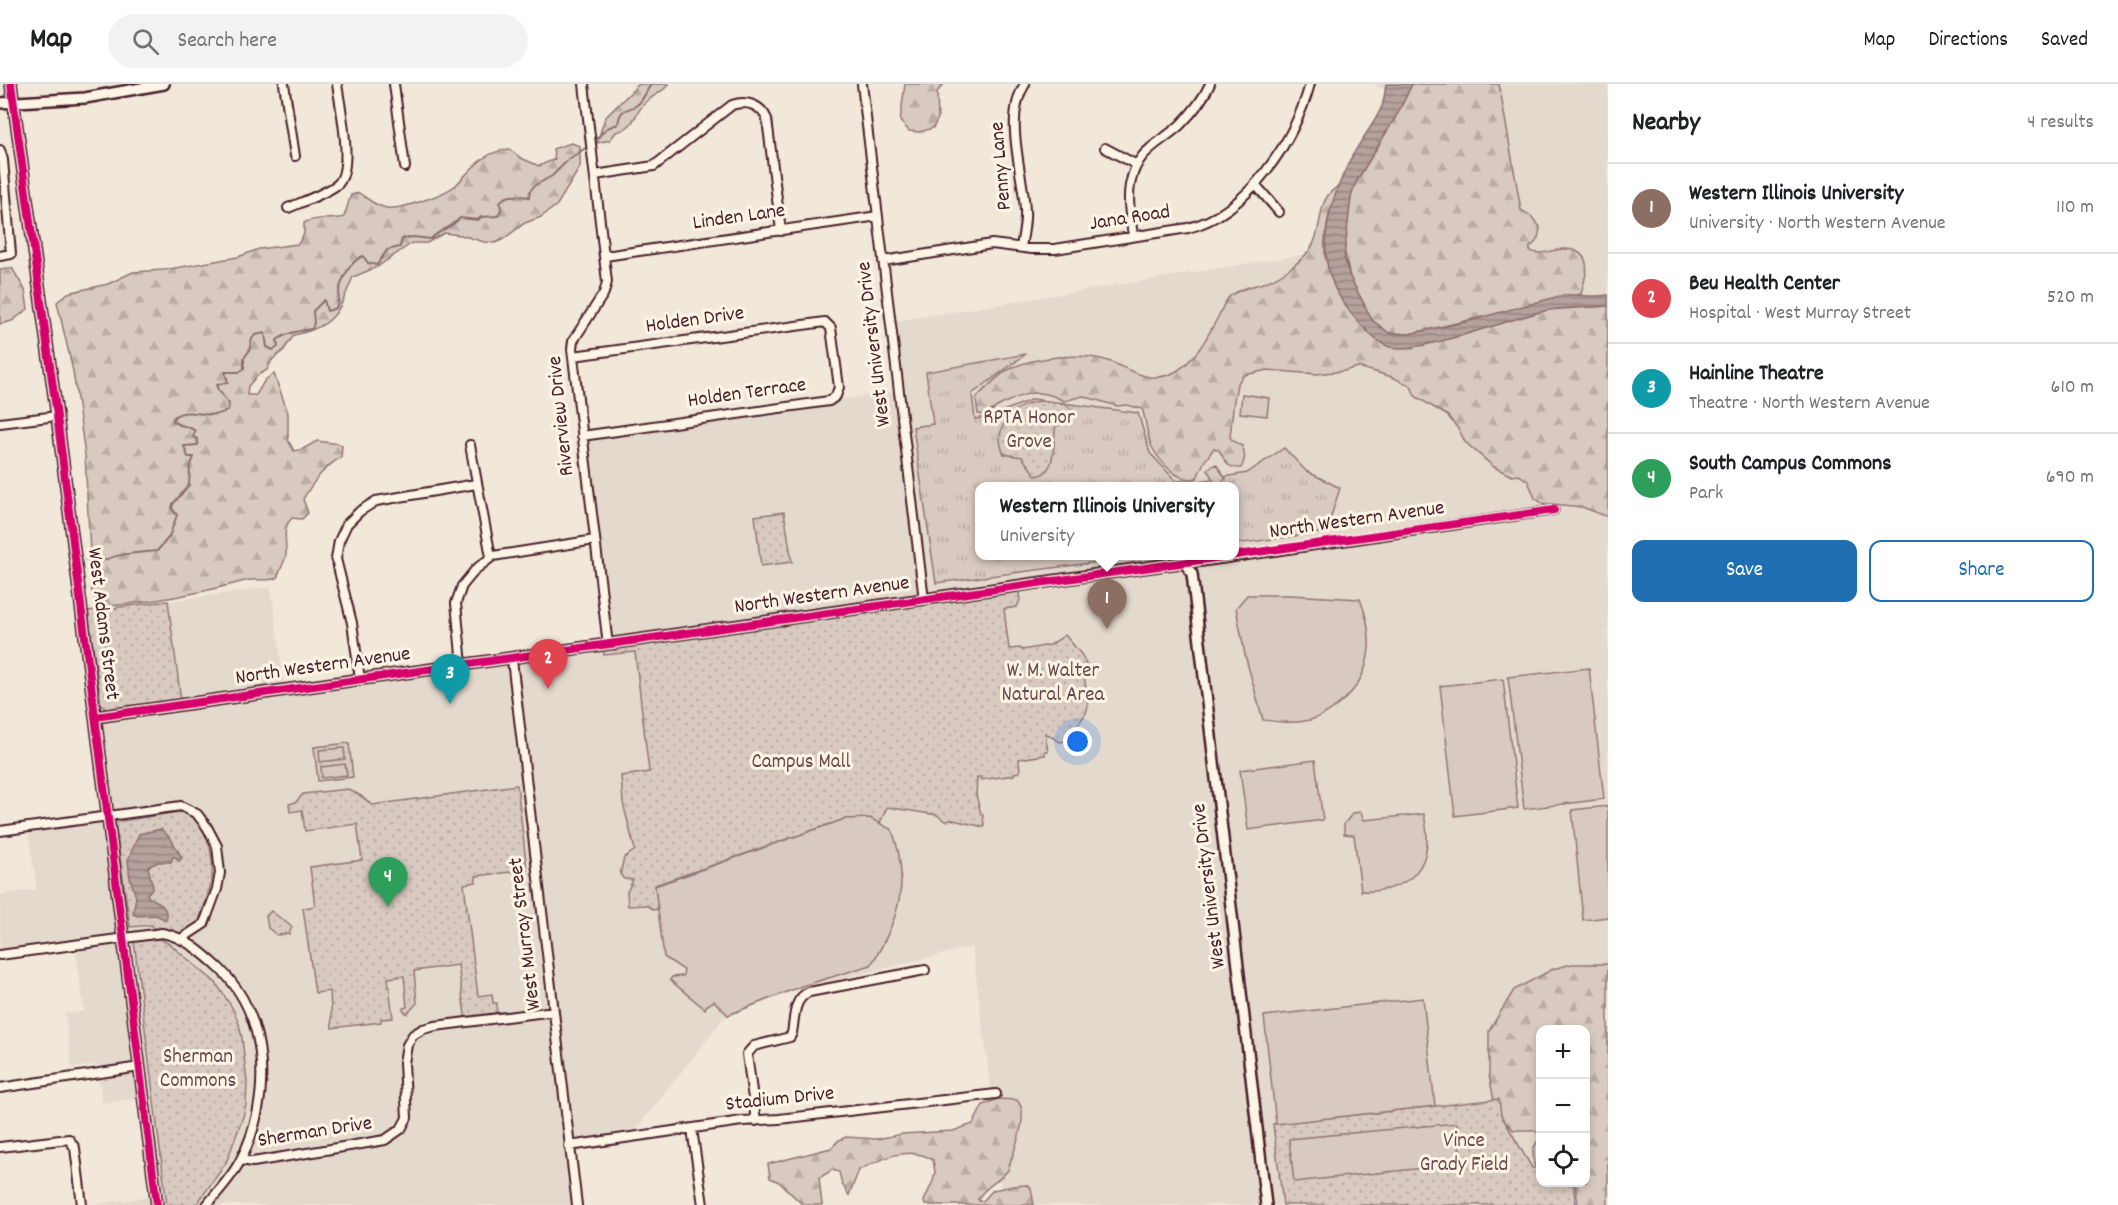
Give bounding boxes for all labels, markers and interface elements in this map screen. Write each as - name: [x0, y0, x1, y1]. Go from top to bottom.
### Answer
- search box: [108, 14, 528, 68]
- text: Map: [30, 21, 72, 61]
- icon: search: [129, 25, 162, 58]
- text: Search here: [177, 26, 277, 57]
- text: Map: [1864, 26, 1895, 56]
- text: Directions: [1928, 26, 2008, 56]
- text: Saved: [2041, 26, 2088, 56]
- text: Nearby: [1632, 105, 1700, 142]
- text: 4 results: [2027, 109, 2094, 137]
- street label: Penny Lane: [983, 120, 1021, 212]
- text: Western Illinois University: [1689, 179, 1903, 210]
- text: 1: [1649, 194, 1654, 222]
- text: 110 m: [2056, 194, 2094, 222]
- street label: Linden Lane: [691, 197, 787, 239]
- street label: Jana Road: [1088, 198, 1172, 240]
- text: University · North Western Avenue: [1689, 210, 1946, 238]
- street label: West University Drive: [850, 260, 900, 428]
- text: Beu Health Center: [1689, 269, 1840, 300]
- text: 2: [1647, 284, 1656, 312]
- text: 520 m: [2047, 284, 2094, 312]
- street label: Holden Drive: [644, 299, 746, 343]
- text: Hospital · West Murray Street: [1689, 300, 1911, 328]
- street label: Riverview Drive: [541, 355, 583, 477]
- text: Hainline Theatre: [1689, 359, 1824, 390]
- street label: Holden Terrace: [686, 371, 808, 417]
- text: 3: [1647, 374, 1656, 402]
- text: 610 m: [2051, 374, 2094, 402]
- text: Theatre · North Western Avenue: [1689, 390, 1930, 418]
- park label: RPTA Honor Grove: [983, 404, 1075, 458]
- text: South Campus Commons: [1689, 449, 1892, 480]
- text: 4: [1647, 464, 1656, 492]
- text: 690 m: [2046, 464, 2094, 492]
- text: Park: [1689, 480, 1723, 508]
- popup: [975, 482, 1239, 560]
- text: Western Illinois University: [1000, 492, 1214, 523]
- street label: North Western Avenue: [1267, 494, 1447, 548]
- text: University: [1000, 523, 1074, 551]
- button: Save: [1632, 540, 1857, 602]
- button: Share: [1869, 540, 2094, 602]
- street label: West Adams Street: [78, 546, 126, 702]
- street label: North Western Avenue: [732, 569, 912, 623]
- pin: 1: [1088, 580, 1126, 629]
- street label: North Western Avenue: [233, 640, 413, 694]
- pin: 2: [528, 640, 568, 689]
- pin: 3: [430, 654, 470, 704]
- park label: W. M. Walter Natural Area: [1002, 657, 1106, 711]
- your location: [1063, 727, 1092, 756]
- park label: Campus Mall: [751, 748, 851, 778]
- street label: West University Drive: [1185, 802, 1235, 970]
- street label: West Murray Street: [502, 856, 550, 1012]
- pin: 4: [368, 858, 408, 907]
- map controls: [1536, 1025, 1590, 1187]
- button: +: [1536, 1025, 1590, 1079]
- park label: Sherman Commons: [160, 1043, 236, 1097]
- street label: Stadium Drive: [724, 1079, 836, 1121]
- button: −: [1536, 1079, 1590, 1133]
- street label: Sherman Drive: [256, 1109, 374, 1157]
- park label: Vince Grady Field: [1420, 1127, 1508, 1181]
- button: locate: [1536, 1133, 1590, 1187]

